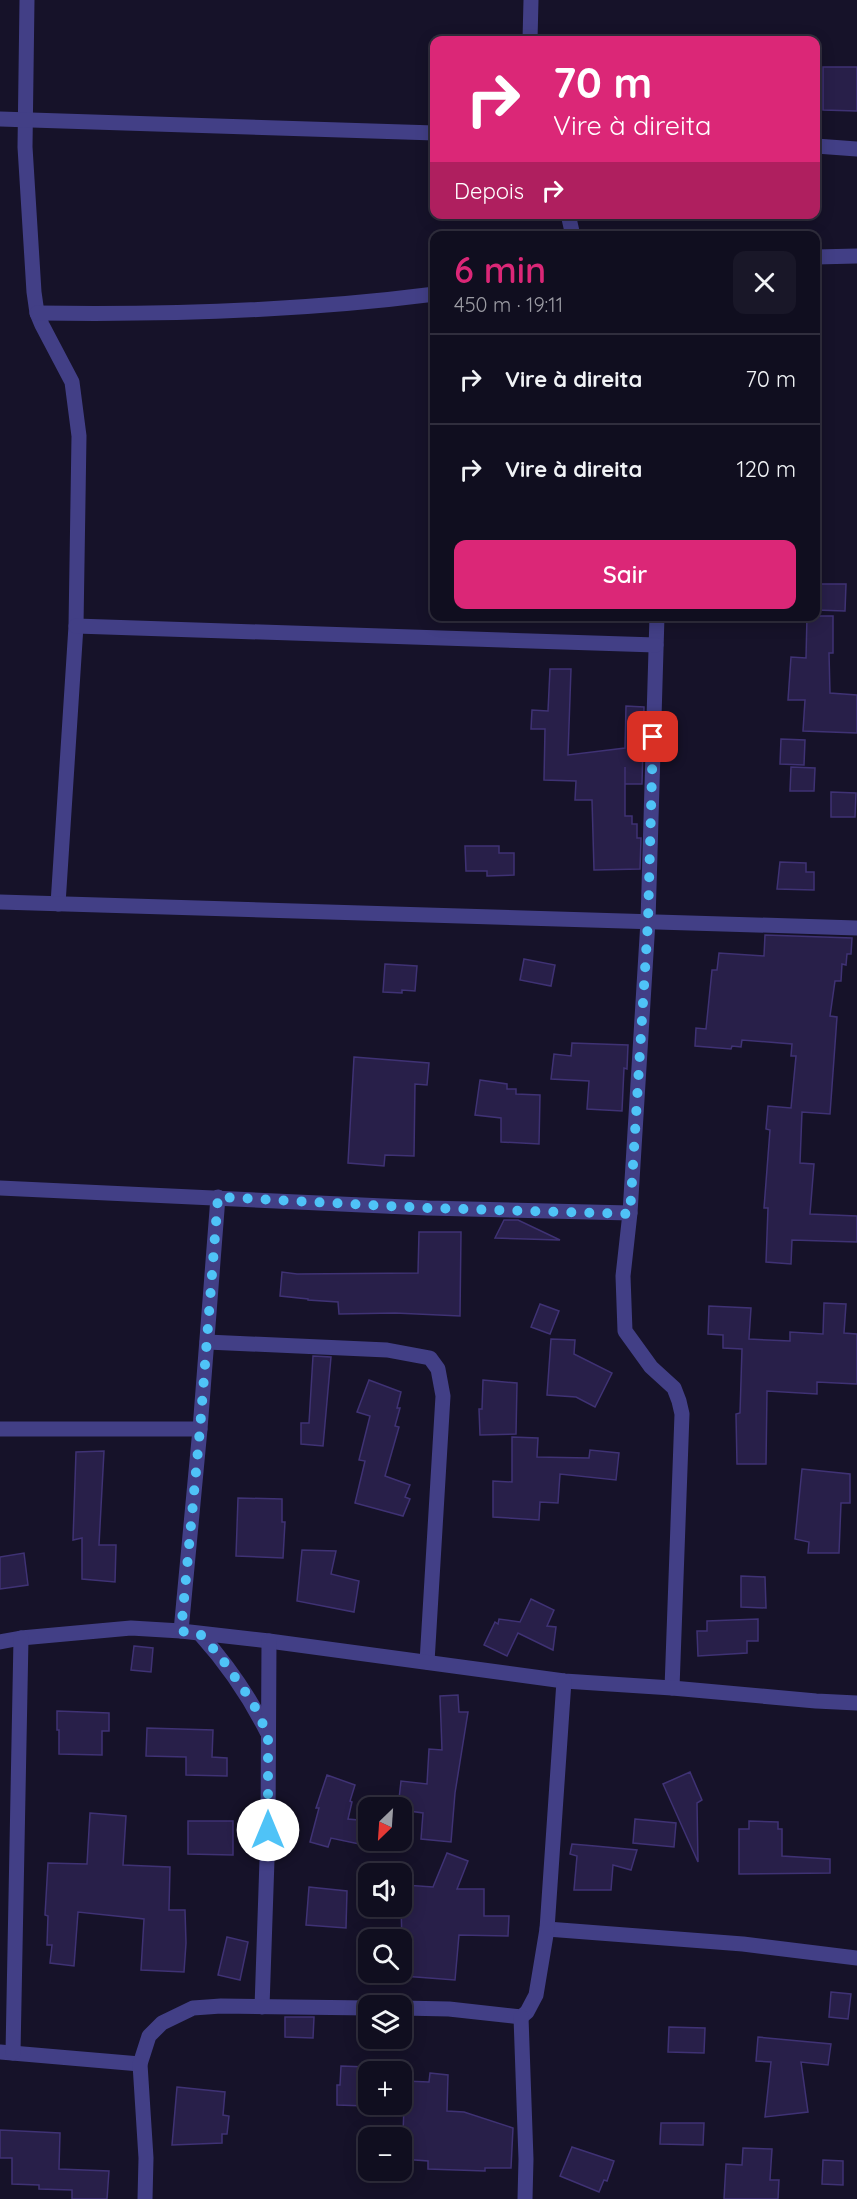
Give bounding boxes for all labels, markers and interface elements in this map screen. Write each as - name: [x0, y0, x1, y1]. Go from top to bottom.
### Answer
- text: 70 m: [553, 56, 652, 109]
- icon: right: [454, 60, 532, 138]
- text: Vire à direita: [553, 108, 711, 142]
- icon: right: [536, 174, 569, 207]
- text: Depois: [454, 177, 524, 205]
- text: 6 min: [454, 247, 546, 292]
- button: close: [733, 251, 796, 314]
- text: 450 m · 19:11: [454, 292, 563, 317]
- icon: right: [454, 363, 487, 396]
- text: Vire à direita: [505, 365, 642, 393]
- text: 70 m: [746, 365, 796, 393]
- icon: right: [454, 453, 487, 486]
- text: Vire à direita: [505, 455, 642, 483]
- text: 120 m: [737, 455, 796, 483]
- button: Sair: [454, 540, 796, 609]
- pin: [627, 711, 678, 762]
- icon: arrive: [636, 720, 669, 753]
- north arrow: [358, 1797, 412, 1851]
- map controls: [358, 1797, 412, 2181]
- position arrow: [236, 1798, 300, 1862]
- button: sound: [358, 1863, 412, 1917]
- button: search: [358, 1929, 412, 1983]
- button: layers: [358, 1995, 412, 2049]
- button: +: [358, 2061, 412, 2115]
- button: −: [358, 2127, 412, 2181]

